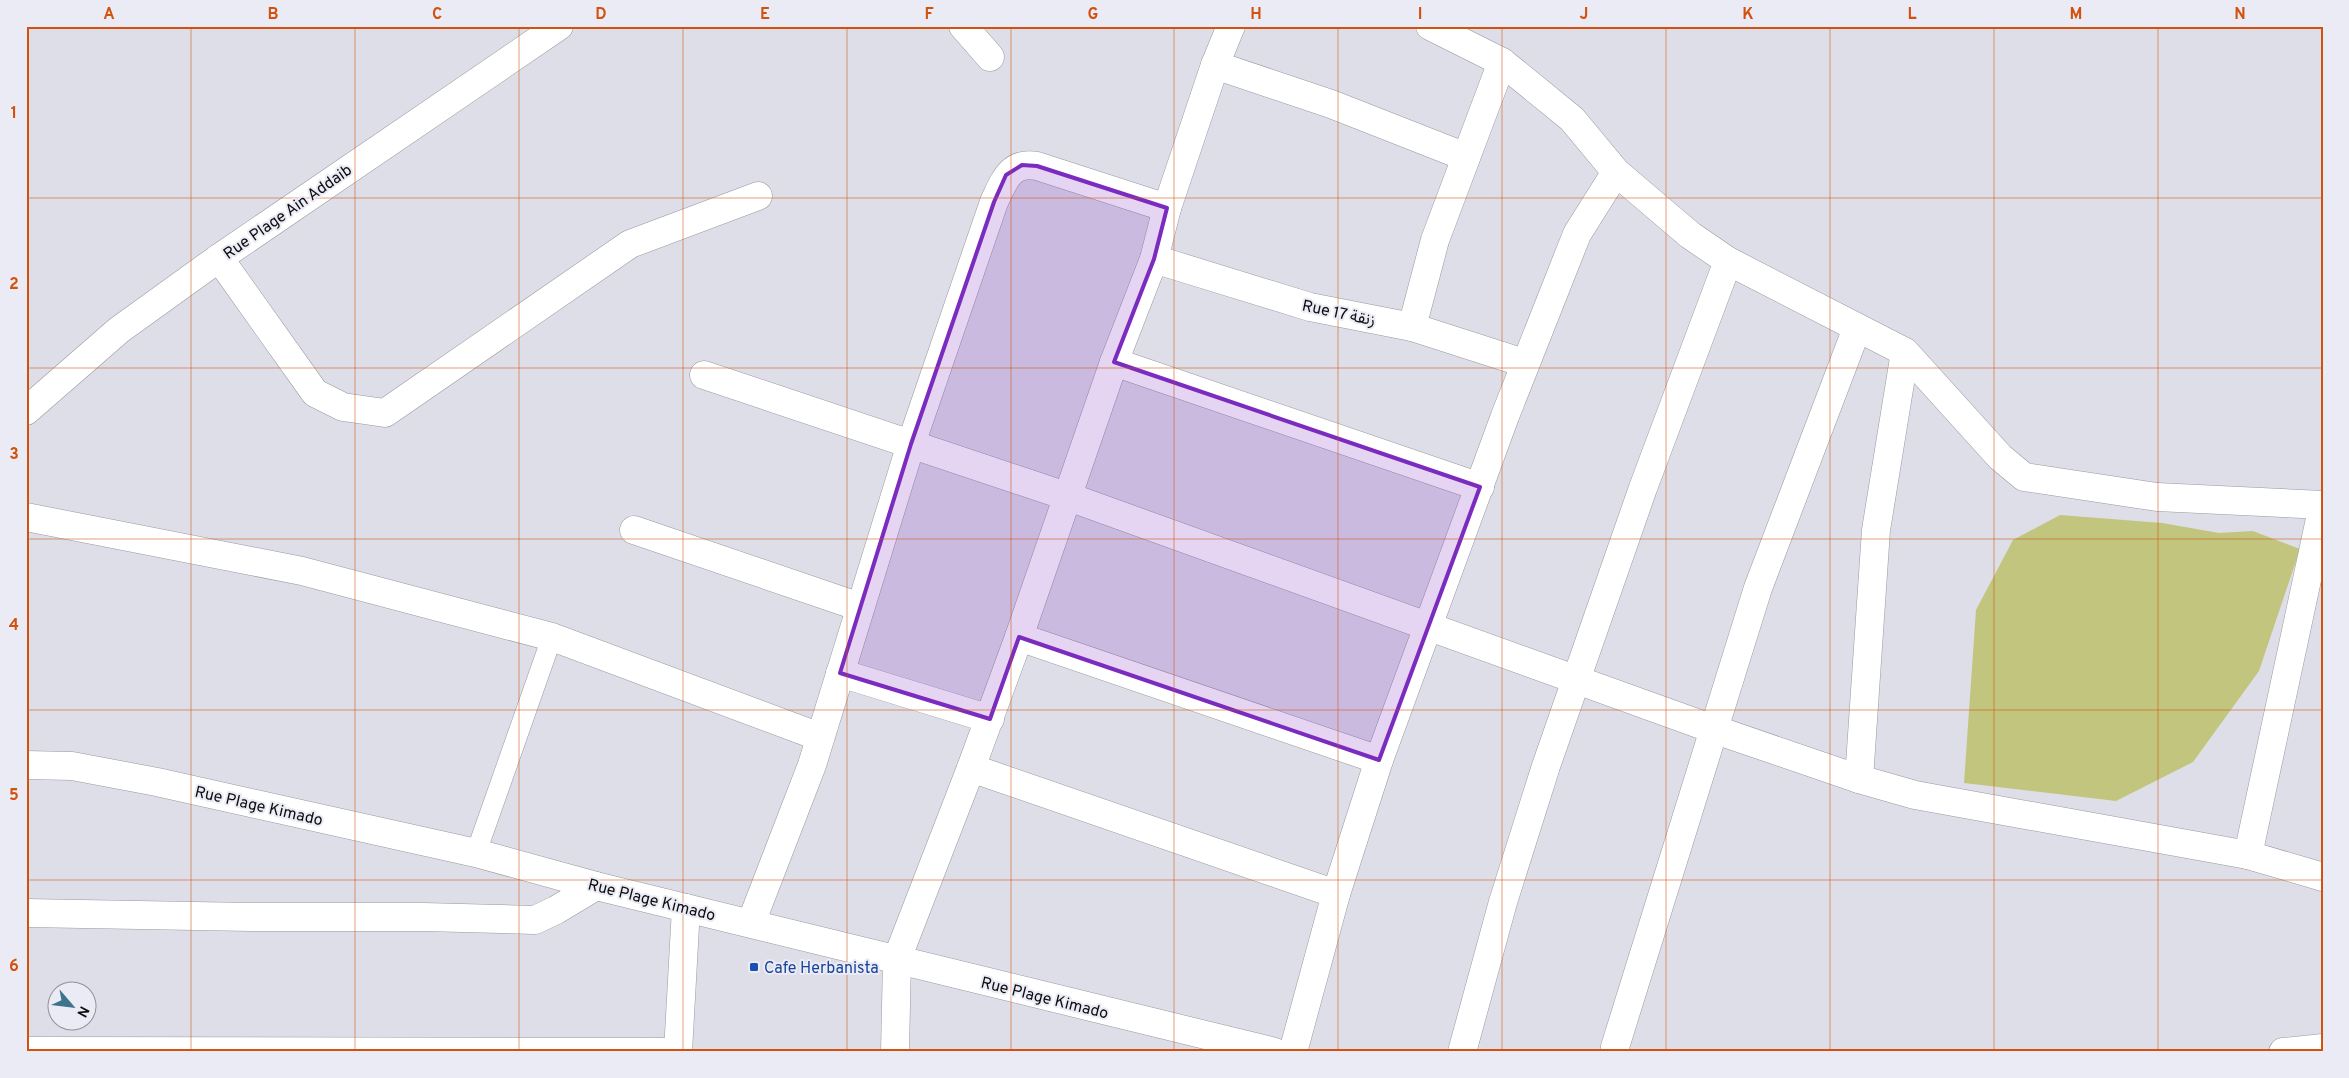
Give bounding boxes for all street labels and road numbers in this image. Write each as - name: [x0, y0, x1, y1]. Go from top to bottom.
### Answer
- street label: Rue Plage Ain Addaib: [220, 161, 356, 265]
- street label: Rue 17 زنقة: [1300, 296, 1377, 331]
- street label: Rue Plage Kimado: [193, 782, 325, 831]
- street label: Rue Plage Kimado: [586, 875, 717, 926]
- street label: Rue Plage Kimado: [979, 973, 1110, 1024]

